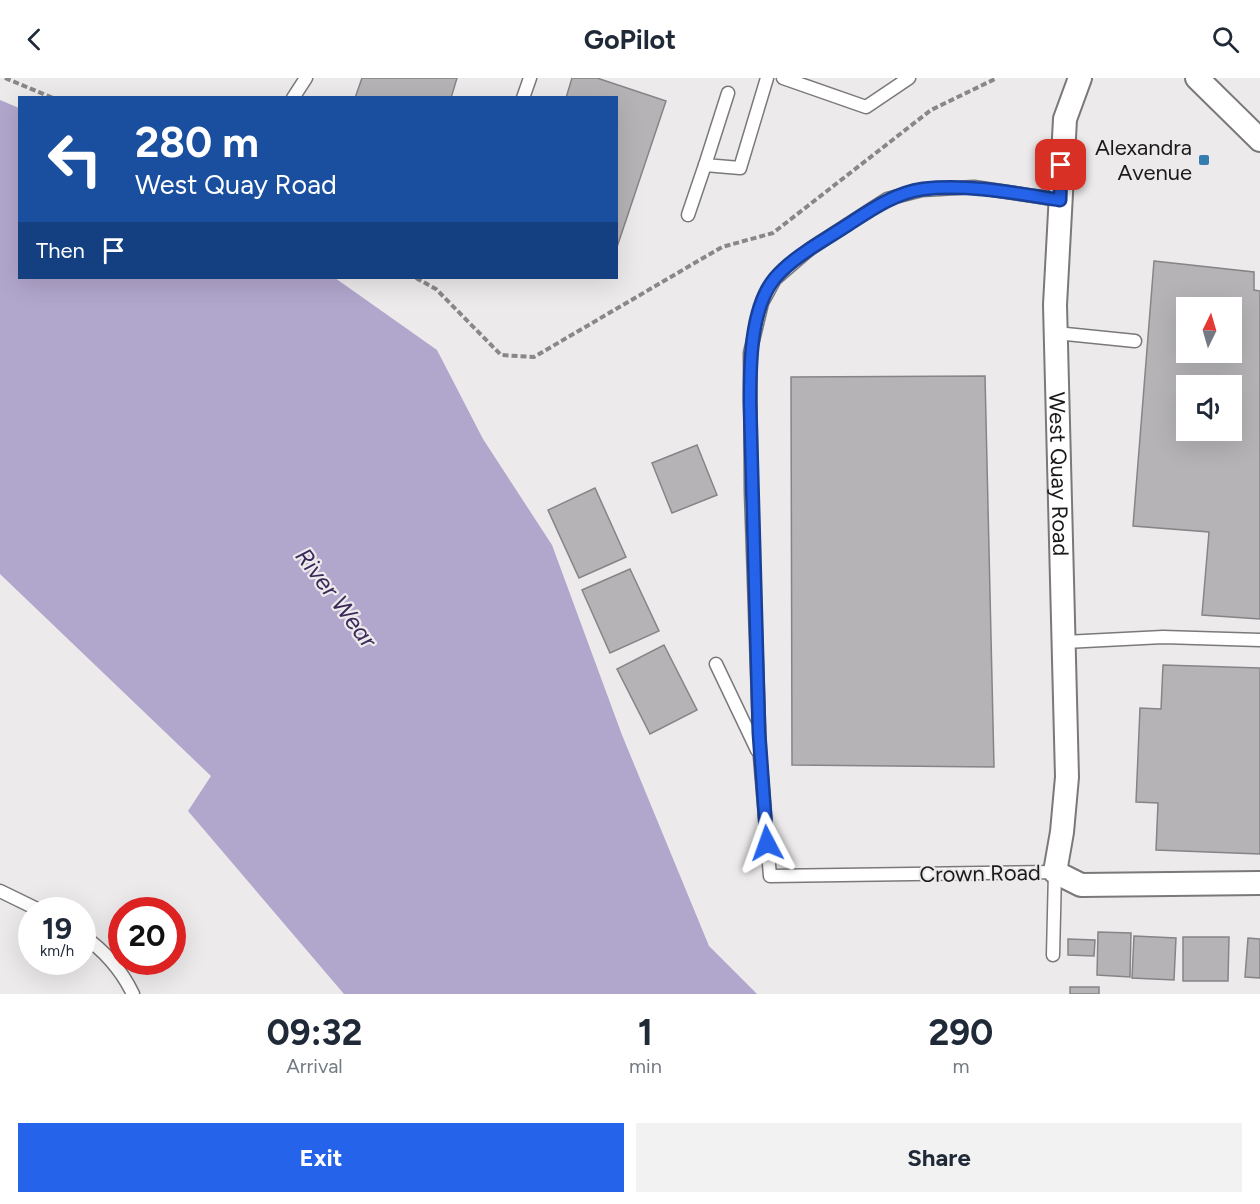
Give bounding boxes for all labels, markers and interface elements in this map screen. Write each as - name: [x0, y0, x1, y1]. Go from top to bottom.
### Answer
- icon: back: [18, 23, 51, 56]
- text: GoPilot: [584, 23, 676, 56]
- icon: search: [1209, 23, 1242, 56]
- text: 280 m: [135, 117, 259, 168]
- icon: left: [36, 120, 114, 198]
- place label: Alexandra Avenue: [1095, 134, 1192, 186]
- pin: [1035, 139, 1086, 190]
- icon: arrive: [1044, 148, 1077, 181]
- marker: Alexandra Avenue: [1197, 153, 1211, 167]
- text: West Quay Road: [135, 168, 337, 201]
- icon: arrive: [97, 234, 130, 267]
- text: Then: [36, 237, 85, 264]
- north arrow: [1176, 297, 1242, 363]
- map controls: [1176, 297, 1242, 441]
- button: sound: [1176, 375, 1242, 441]
- street label: West Quay Road: [1043, 391, 1074, 557]
- water label: River Wear: [289, 542, 384, 654]
- position arrow: [735, 811, 799, 875]
- street label: Crown Road: [919, 859, 1041, 888]
- speed limit sign: 20: [108, 897, 186, 975]
- text: 19: [42, 910, 72, 947]
- text: km/h: [40, 942, 74, 960]
- text: 09:32: [267, 1011, 362, 1054]
- text: 1: [638, 1011, 653, 1054]
- text: 290: [928, 1011, 993, 1054]
- text: Arrival: [286, 1054, 343, 1078]
- text: min: [629, 1054, 662, 1078]
- text: m: [952, 1054, 969, 1078]
- button: Exit: [18, 1123, 624, 1192]
- button: Share: [636, 1123, 1242, 1192]

